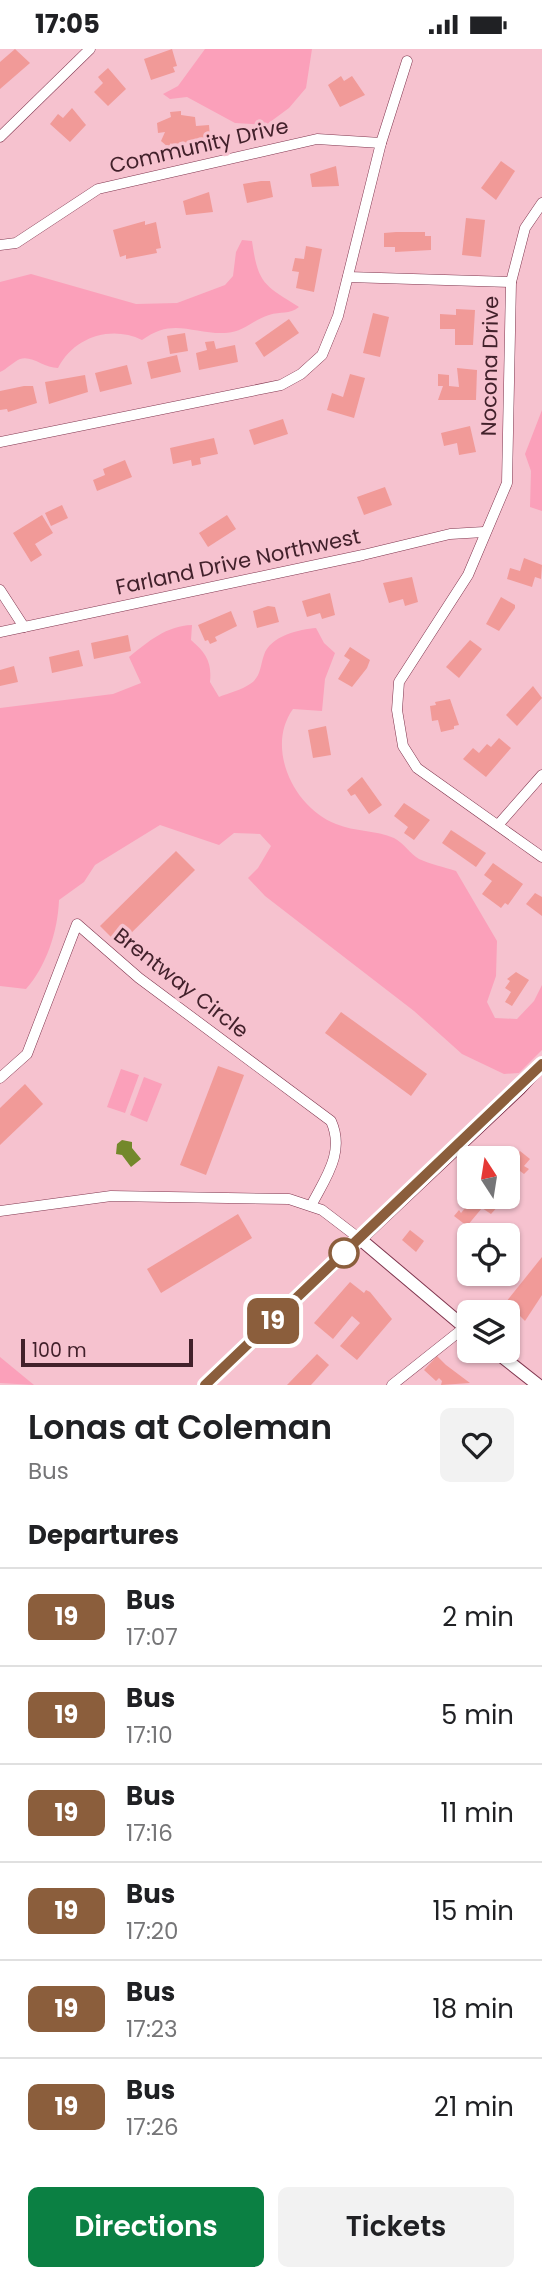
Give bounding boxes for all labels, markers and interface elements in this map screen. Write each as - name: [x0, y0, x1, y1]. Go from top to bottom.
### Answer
- text: 17:05: [35, 6, 100, 42]
- street label: Community Drive: [107, 111, 291, 180]
- street label: Nocona Drive: [474, 296, 505, 436]
- street label: Farland Drive Northwest: [113, 521, 363, 602]
- street label: Brentway Circle: [108, 921, 255, 1044]
- north arrow: [457, 1146, 520, 1209]
- map controls: [457, 1146, 520, 1363]
- button: locate: [457, 1223, 520, 1286]
- unlabelled marker: [329, 1238, 359, 1268]
- line badge: 19: [242, 1298, 304, 1344]
- button: layers: [457, 1300, 520, 1363]
- text: 19: [261, 1304, 285, 1337]
- scale bar: [21, 1336, 192, 1368]
- text: 100 m: [32, 1337, 87, 1364]
- text: Lonas at Coleman: [28, 1404, 332, 1451]
- button: heart: [440, 1408, 514, 1482]
- text: Bus: [28, 1455, 69, 1487]
- text: Departures: [28, 1517, 179, 1553]
- text: Bus: [126, 1582, 175, 1618]
- text: 2 min: [442, 1599, 514, 1635]
- text: 19: [55, 1600, 78, 1633]
- text: 17:07: [126, 1621, 178, 1653]
- text: Bus: [126, 1680, 175, 1716]
- text: 5 min: [441, 1697, 514, 1733]
- text: 19: [55, 1698, 78, 1731]
- text: 17:10: [126, 1719, 173, 1751]
- text: Bus: [126, 1778, 175, 1814]
- text: 11 min: [441, 1795, 514, 1831]
- text: 19: [55, 1796, 78, 1829]
- text: 17:16: [126, 1817, 173, 1849]
- text: Bus: [126, 1876, 175, 1912]
- text: 15 min: [433, 1893, 514, 1929]
- text: 19: [55, 1894, 78, 1927]
- text: 17:20: [126, 1915, 179, 1947]
- text: Bus: [126, 1974, 175, 2010]
- text: 18 min: [433, 1991, 514, 2027]
- text: 19: [55, 1992, 78, 2025]
- text: 17:23: [126, 2013, 178, 2045]
- text: Bus: [126, 2072, 175, 2108]
- text: 21 min: [434, 2089, 514, 2125]
- text: 19: [55, 2090, 78, 2123]
- text: 17:26: [126, 2111, 179, 2143]
- button: Directions: [28, 2187, 264, 2267]
- button: Tickets: [278, 2187, 514, 2267]

